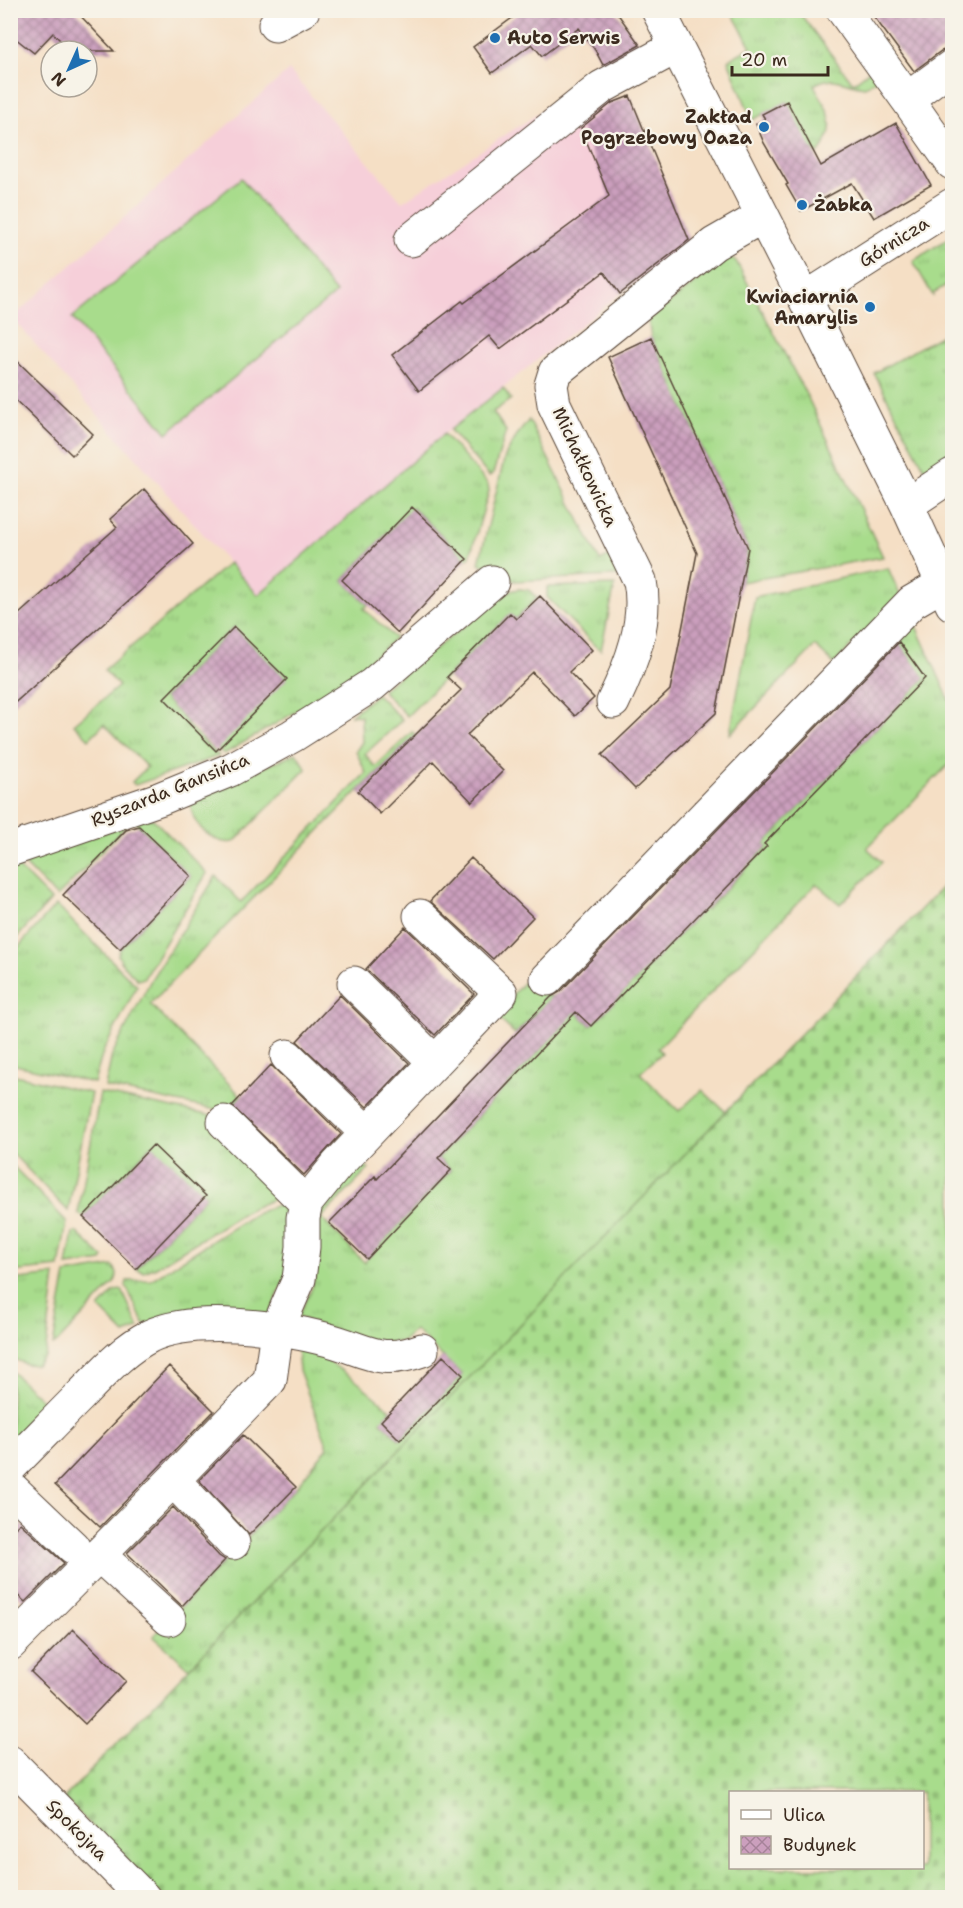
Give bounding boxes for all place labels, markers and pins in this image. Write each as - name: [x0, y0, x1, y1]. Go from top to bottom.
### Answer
- place label: Auto Serwis: [507, 26, 620, 50]
- marker: Auto Serwis: [488, 31, 502, 45]
- place label: Zakład Pogrzebowy Oaza: [581, 105, 753, 150]
- marker: Zakład Pogrzebowy Oaza: [757, 120, 771, 134]
- place label: Żabka: [814, 193, 873, 217]
- marker: Żabka: [795, 198, 809, 212]
- place label: Kwiaciarnia Amarylis: [746, 285, 859, 330]
- marker: Kwiaciarnia Amarylis: [863, 300, 877, 314]

